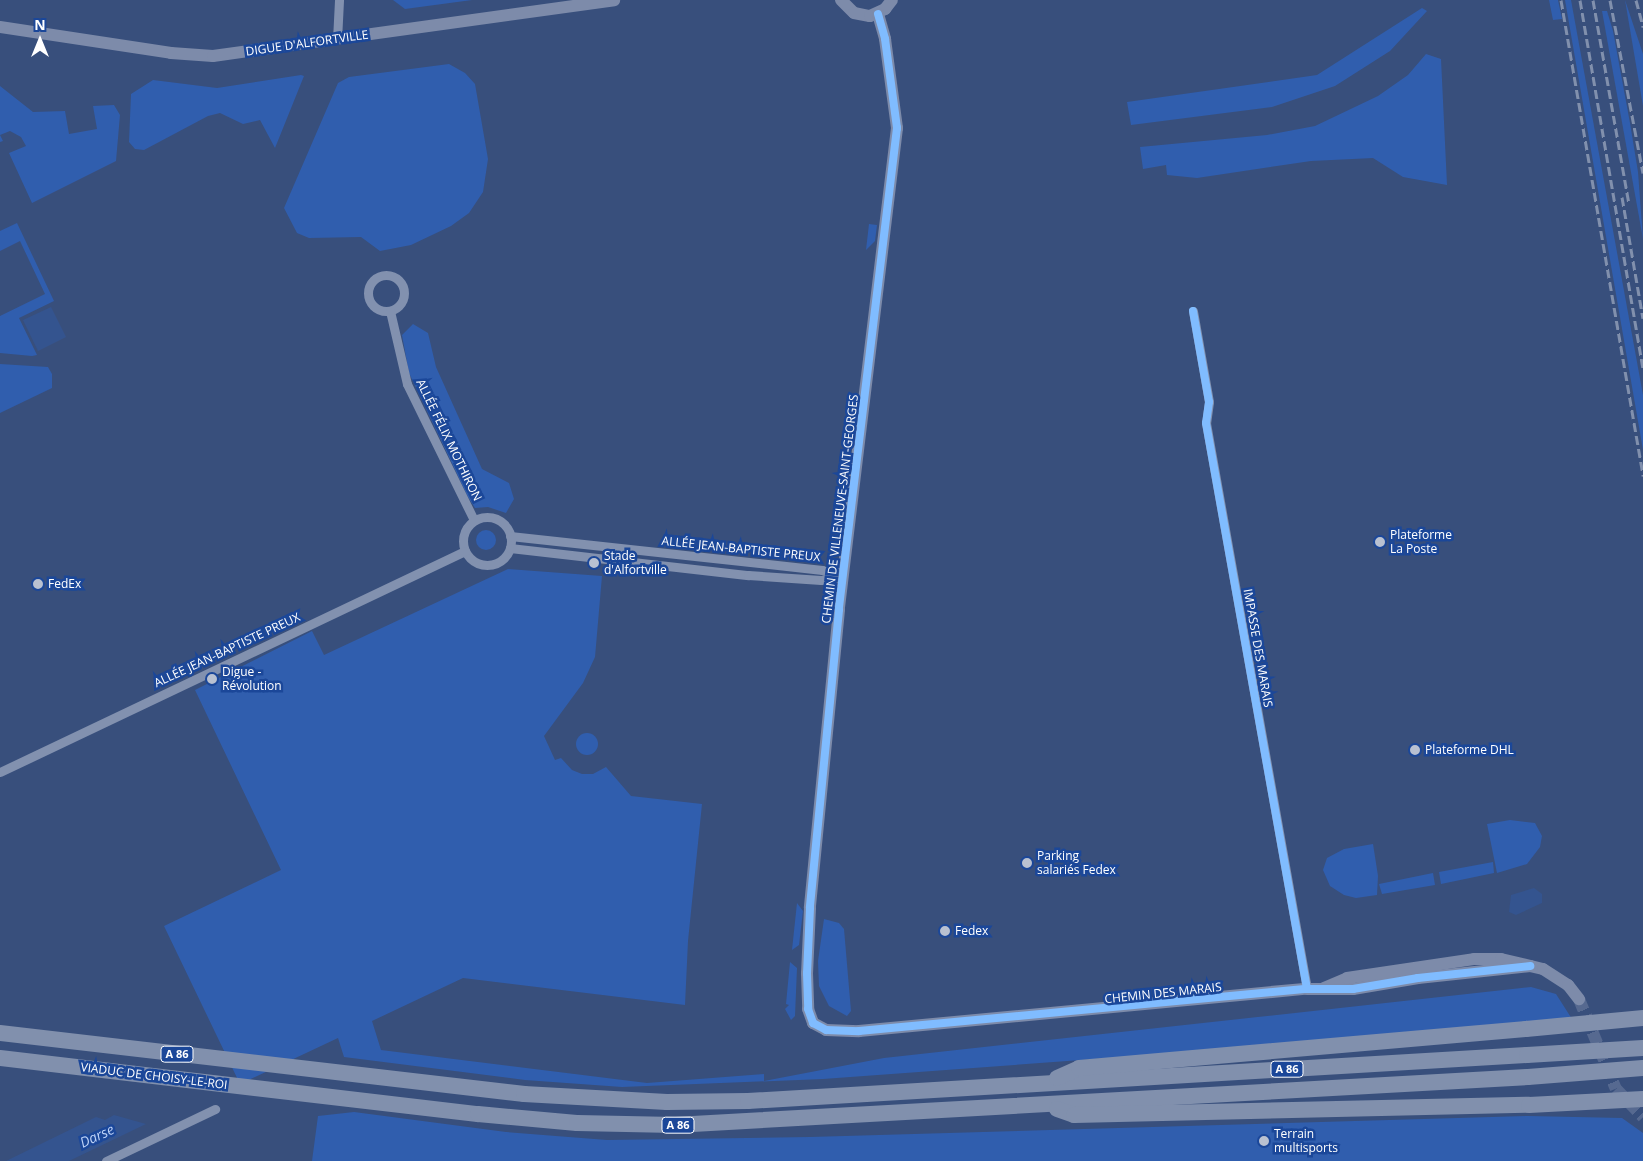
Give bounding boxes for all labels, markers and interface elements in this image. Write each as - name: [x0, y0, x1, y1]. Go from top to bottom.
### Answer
- north arrow: [15, 15, 65, 65]
- text: N: [34, 15, 46, 34]
- street label: DIGUE D'ALFORTVILLE: [245, 27, 369, 59]
- street label: ALLÉE FÉLIX MOTHIRON: [413, 377, 485, 503]
- street label: CHEMIN DE VILLENEUVE-SAINT-GEORGES: [819, 394, 861, 624]
- place label: Plateforme La Poste: [1390, 528, 1452, 556]
- street label: ALLÉE JEAN-BAPTISTE PREUX: [661, 534, 821, 564]
- marker: Plateforme La Poste: [1374, 536, 1386, 548]
- place label: Stade d'Alfortville: [604, 549, 667, 577]
- marker: Stade d'Alfortville: [588, 557, 600, 569]
- place label: FedEx: [48, 577, 81, 591]
- marker: FedEx: [32, 578, 44, 590]
- street label: IMPASSE DES MARAIS: [1240, 588, 1276, 708]
- street label: ALLÉE JEAN-BAPTISTE PREUX: [152, 610, 302, 690]
- place label: Digue - Révolution: [222, 665, 282, 693]
- marker: Digue - Révolution: [206, 673, 218, 685]
- place label: Plateforme DHL: [1425, 743, 1514, 757]
- marker: Plateforme DHL: [1409, 744, 1421, 756]
- place label: Parking salariés Fedex: [1037, 849, 1116, 877]
- marker: Parking salariés Fedex: [1021, 857, 1033, 869]
- place label: Fedex: [955, 924, 988, 938]
- marker: Fedex: [939, 925, 951, 937]
- street label: CHEMIN DES MARAIS: [1104, 980, 1222, 1006]
- road number: A 86: [160, 1046, 194, 1062]
- street label: VIADUC DE CHOISY-LE-ROI: [80, 1060, 228, 1092]
- road number: A 86: [1270, 1060, 1304, 1078]
- road number: A 86: [660, 1116, 696, 1134]
- water label: Darse: [77, 1121, 117, 1151]
- place label: Terrain multisports: [1274, 1127, 1338, 1155]
- marker: Terrain multisports: [1258, 1135, 1270, 1147]

